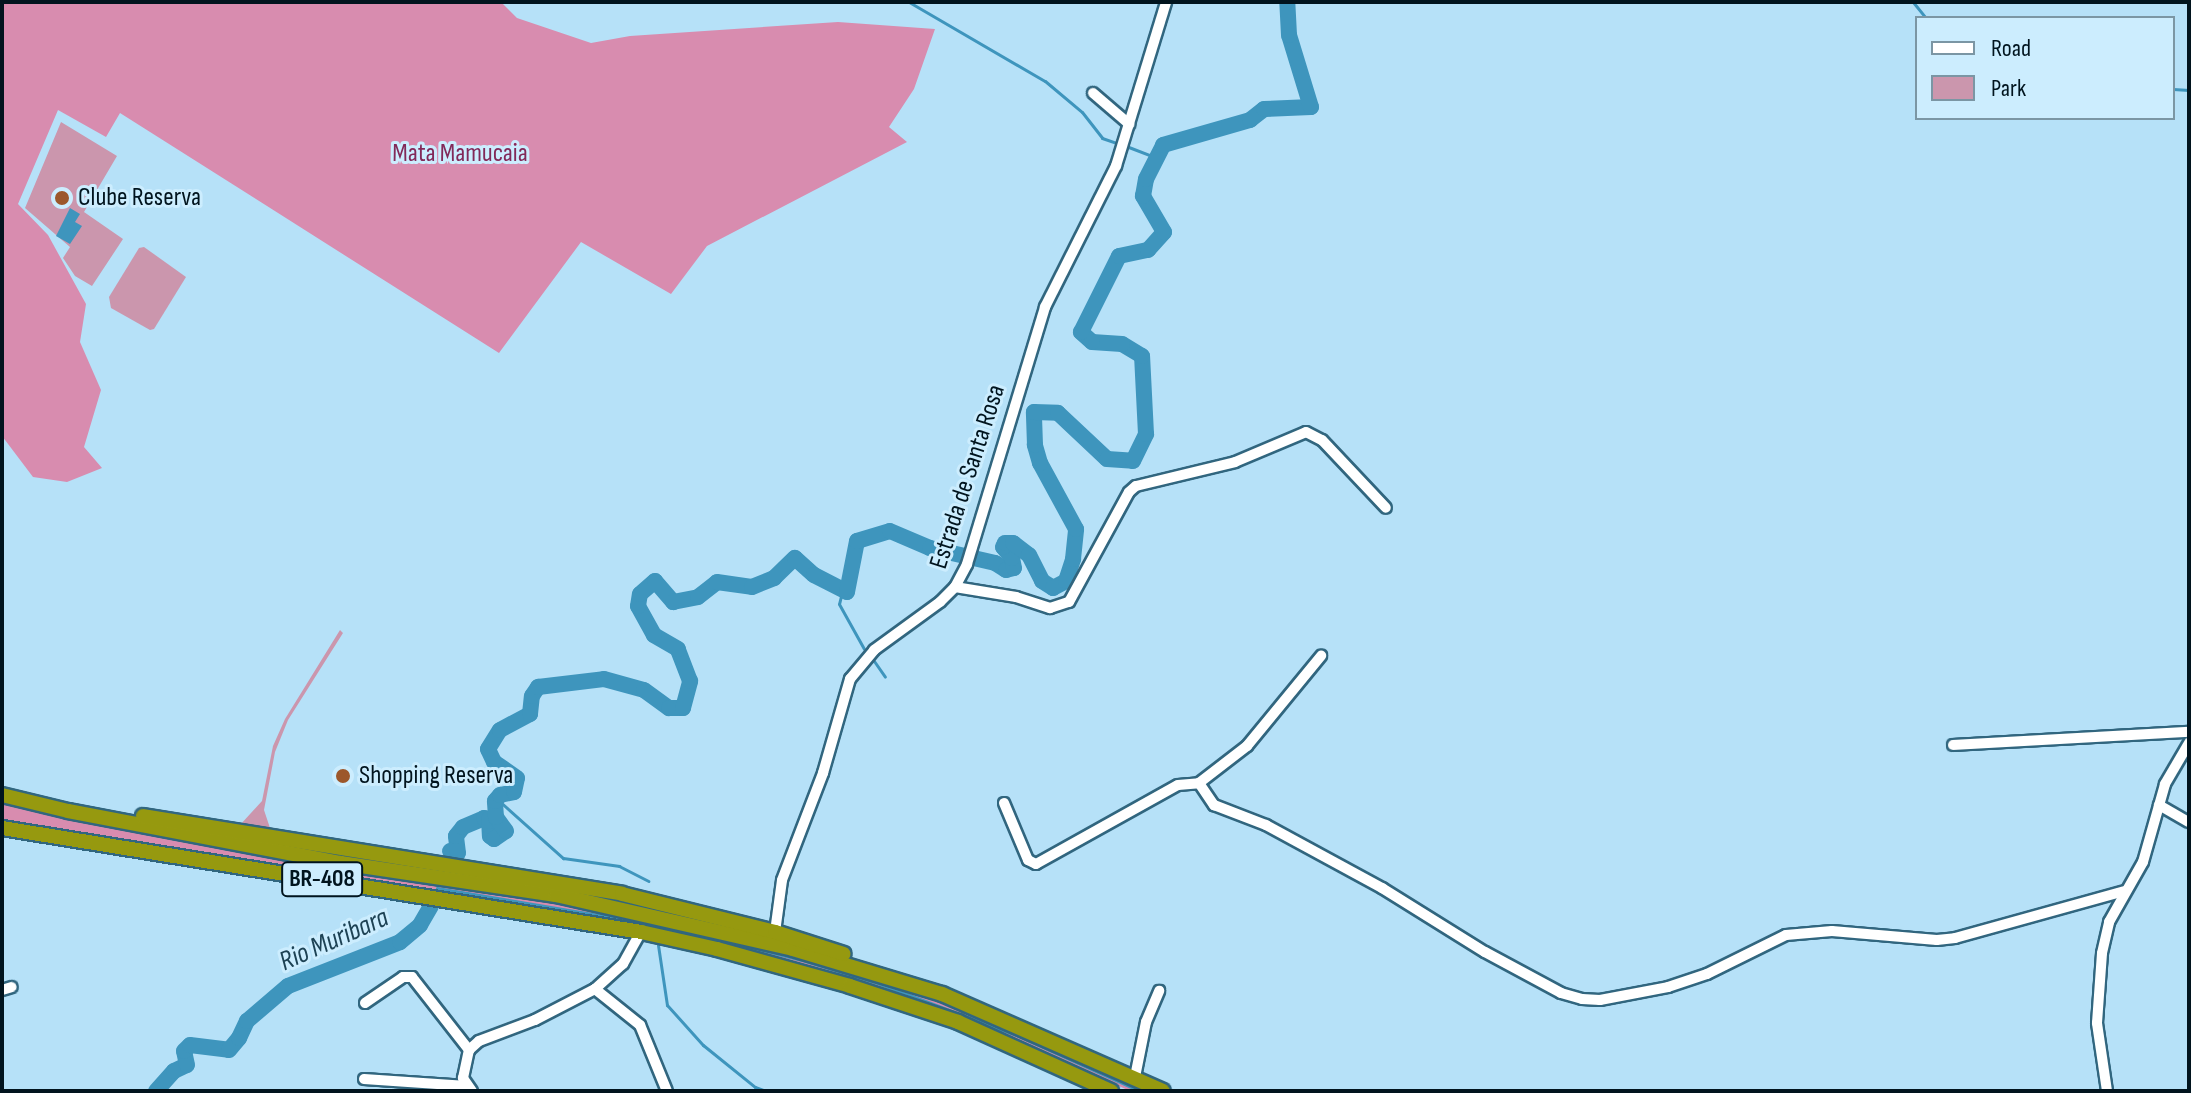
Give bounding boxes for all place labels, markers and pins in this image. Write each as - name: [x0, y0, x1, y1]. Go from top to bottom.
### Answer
- place label: Clube Reserva: [78, 182, 201, 214]
- marker: Clube Reserva: [53, 189, 71, 207]
- place label: Shopping Reserva: [359, 760, 513, 792]
- marker: Shopping Reserva: [334, 767, 352, 785]

